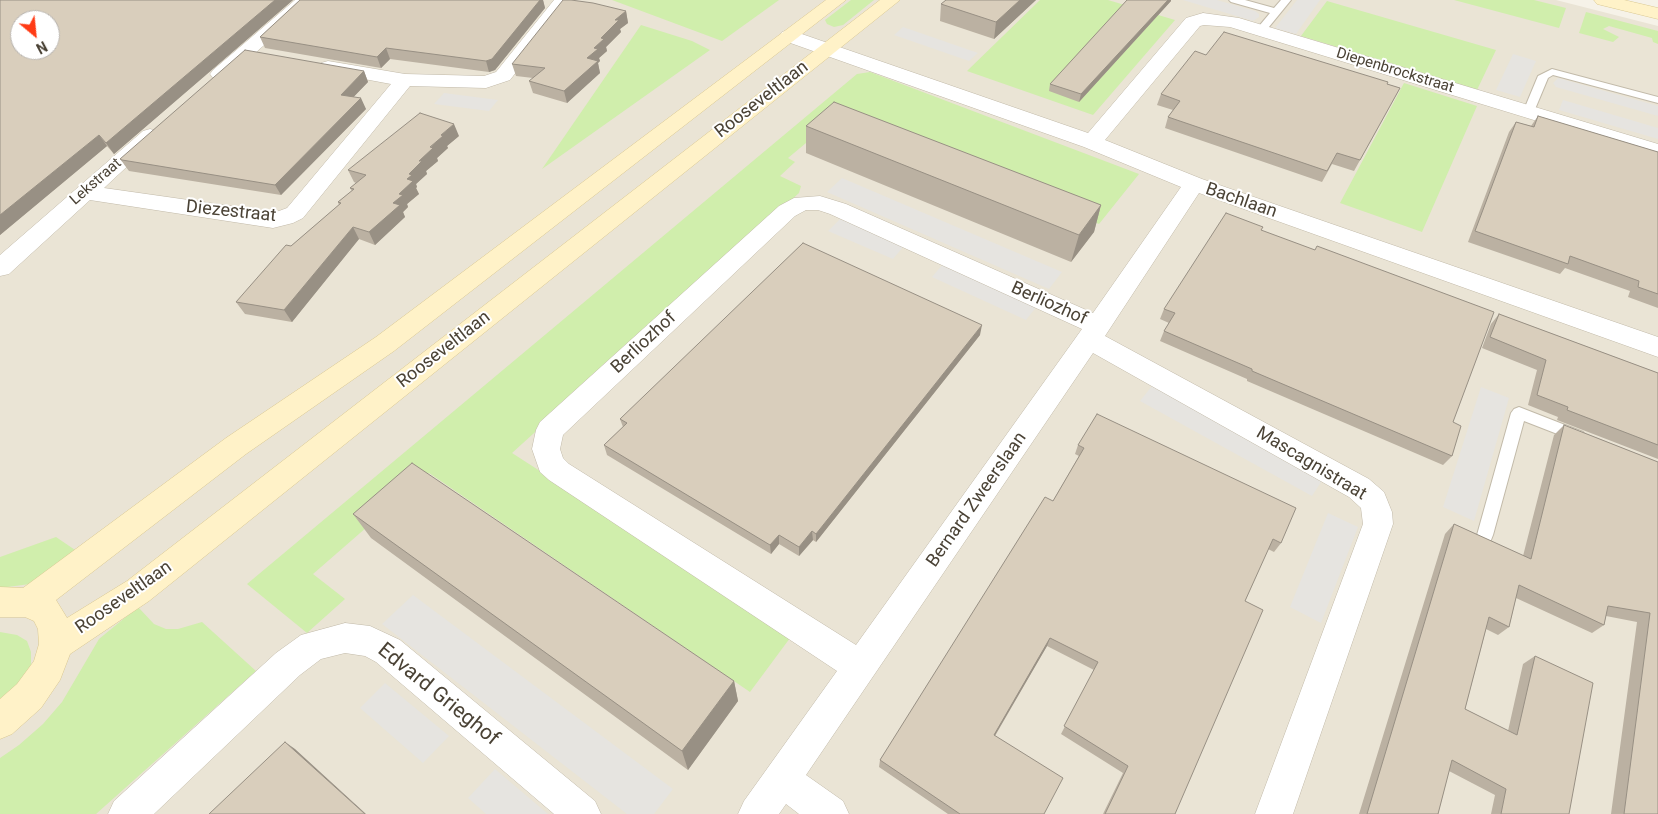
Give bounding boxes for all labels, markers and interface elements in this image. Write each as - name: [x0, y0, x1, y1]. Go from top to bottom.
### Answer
- north arrow: [10, 10, 60, 60]
- text: N: [33, 38, 50, 57]
- street label: Diepenbrockstraat: [1334, 45, 1456, 97]
- street label: Rooseveltlaan: [711, 57, 813, 143]
- street label: Lekstraat: [67, 155, 125, 209]
- street label: Bachlaan: [1202, 179, 1280, 223]
- street label: Diezestraat: [185, 197, 277, 227]
- street label: Berliozhof: [1008, 278, 1090, 330]
- street label: Rooseveltlaan: [393, 307, 495, 393]
- street label: Berliozhof: [607, 307, 681, 379]
- street label: Mascagnistraat: [1252, 423, 1370, 505]
- street label: Bernard Zweerslaan: [922, 428, 1032, 572]
- street label: Rooseveltlaan: [72, 557, 176, 639]
- street label: Edvard Grieghof: [372, 638, 504, 752]

